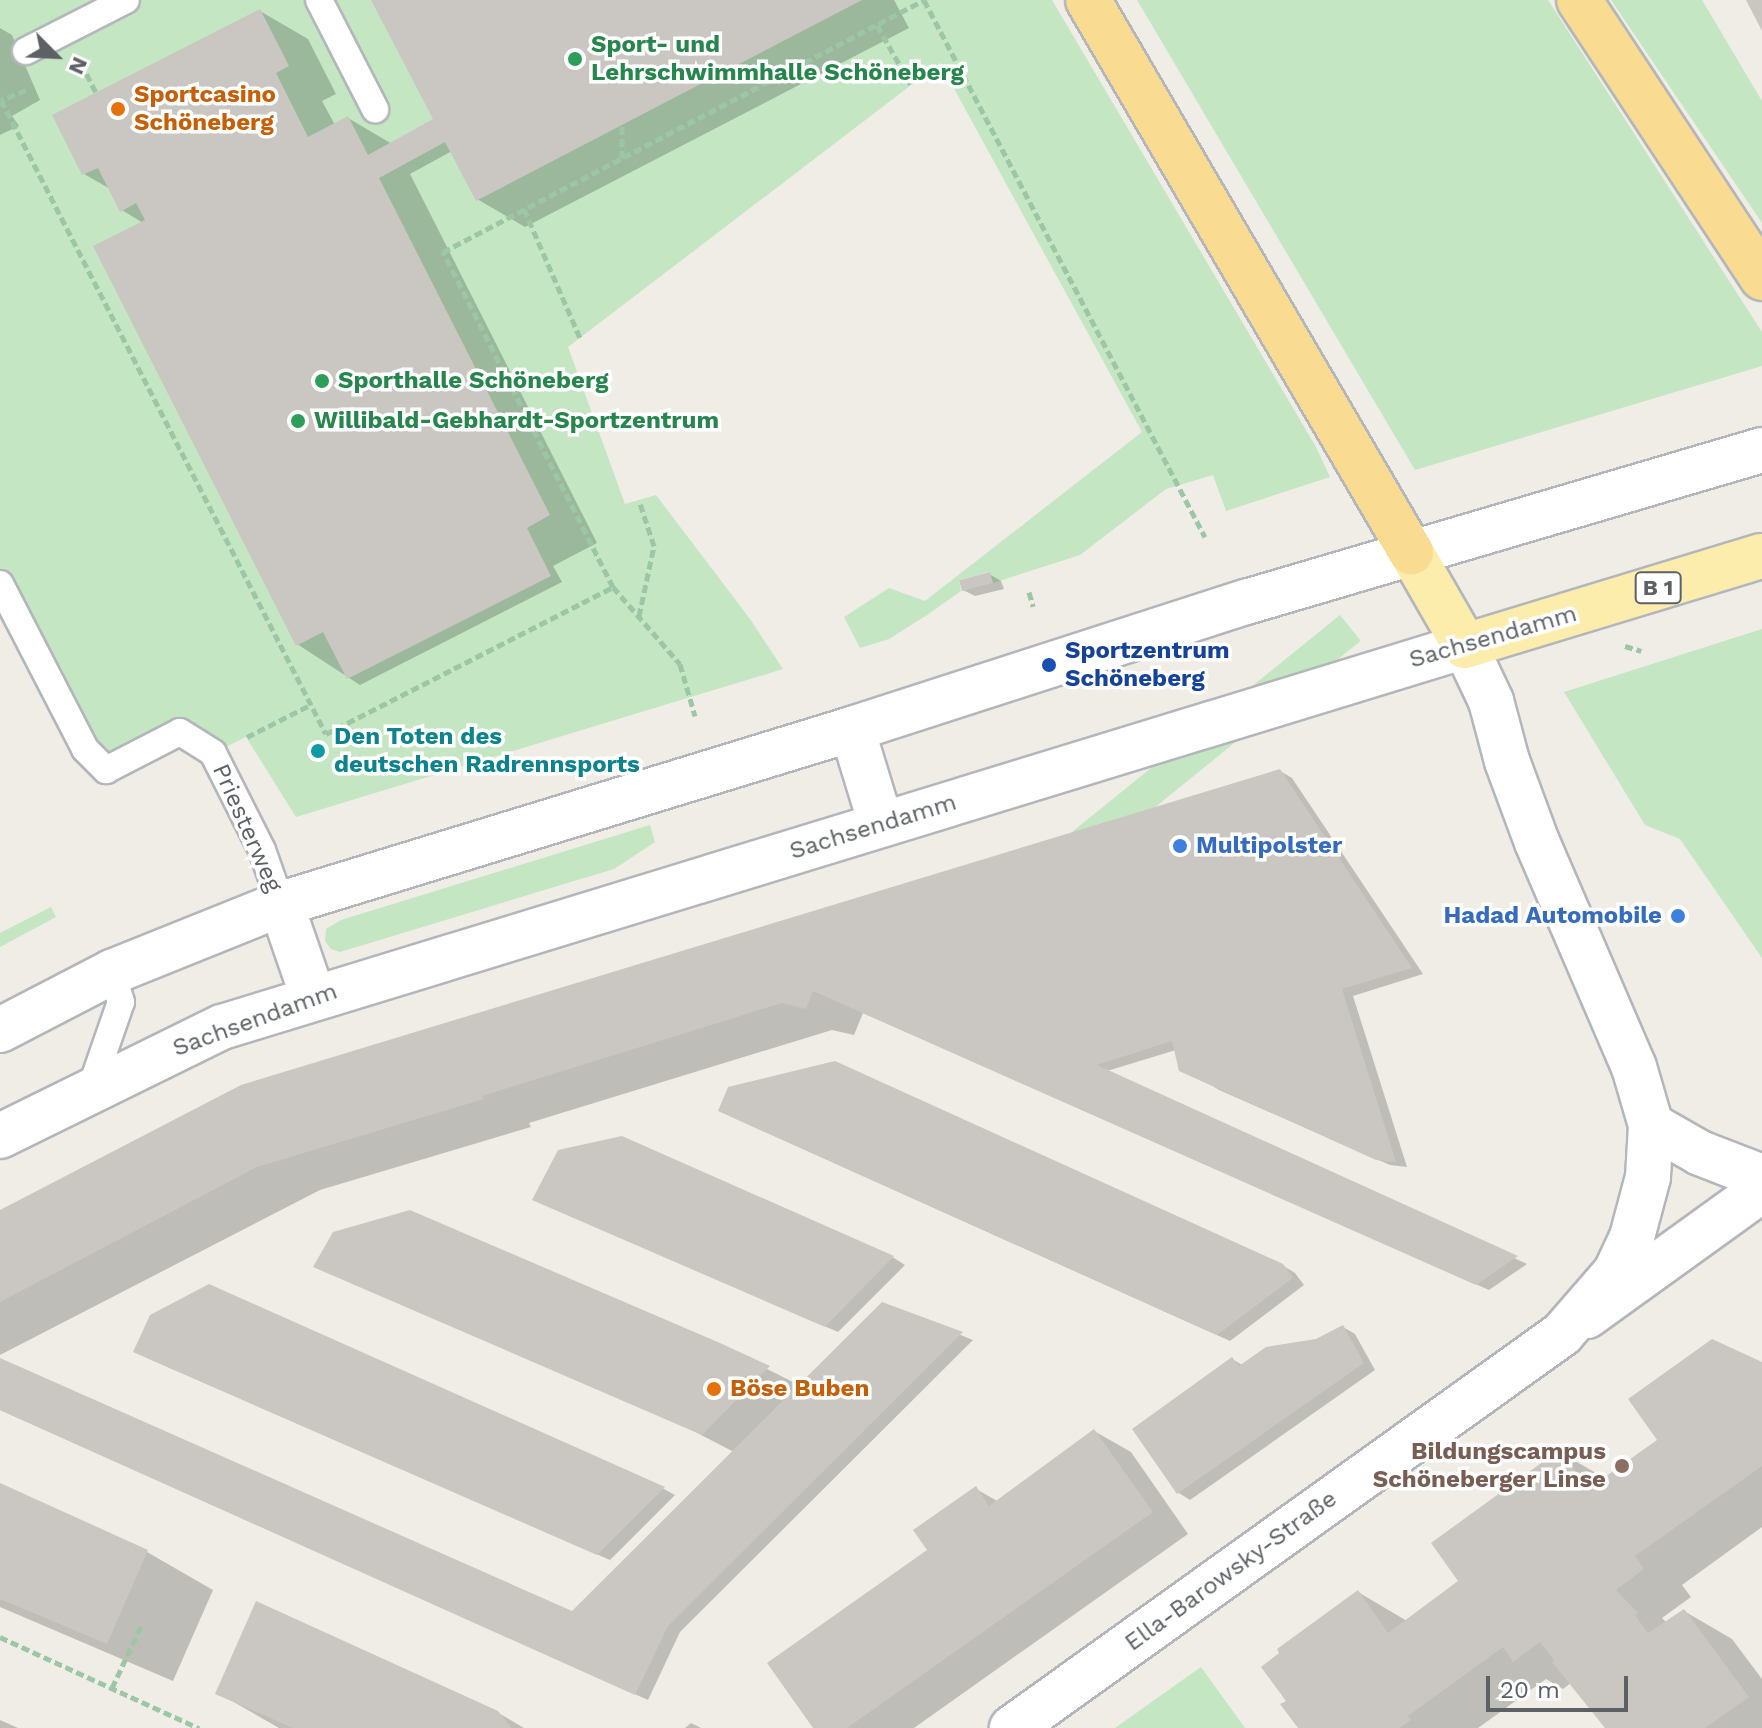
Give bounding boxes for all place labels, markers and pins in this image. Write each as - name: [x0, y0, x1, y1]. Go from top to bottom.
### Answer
- place label: Sport- und Lehrschwimmhalle Schöneberg: [591, 31, 964, 87]
- marker: Sport- und Lehrschwimmhalle Schöneberg: [566, 50, 584, 68]
- place label: Sportcasino Schöneberg: [134, 81, 276, 137]
- marker: Sportcasino Schöneberg: [109, 100, 127, 118]
- place label: Sporthalle Schöneberg: [338, 367, 608, 395]
- marker: Sporthalle Schöneberg: [313, 372, 331, 390]
- place label: Willibald-Gebhardt-Sportzentrum: [314, 407, 719, 435]
- marker: Willibald-Gebhardt-Sportzentrum: [289, 412, 307, 430]
- place label: Sportzentrum Schöneberg: [1065, 637, 1230, 693]
- marker: Sportzentrum Schöneberg: [1040, 656, 1058, 674]
- place label: Den Toten des deutschen Radrennsports: [334, 723, 640, 779]
- marker: Den Toten des deutschen Radrennsports: [309, 742, 327, 760]
- place label: Multipolster: [1196, 832, 1342, 860]
- marker: Multipolster: [1171, 837, 1189, 855]
- place label: Hadad Automobile: [1443, 902, 1662, 930]
- marker: Hadad Automobile: [1669, 907, 1687, 925]
- place label: Böse Buben: [730, 1375, 869, 1403]
- marker: Böse Buben: [705, 1380, 723, 1398]
- place label: Bildungscampus Schöneberger Linse: [1372, 1438, 1606, 1494]
- marker: Bildungscampus Schöneberger Linse: [1613, 1457, 1631, 1475]

